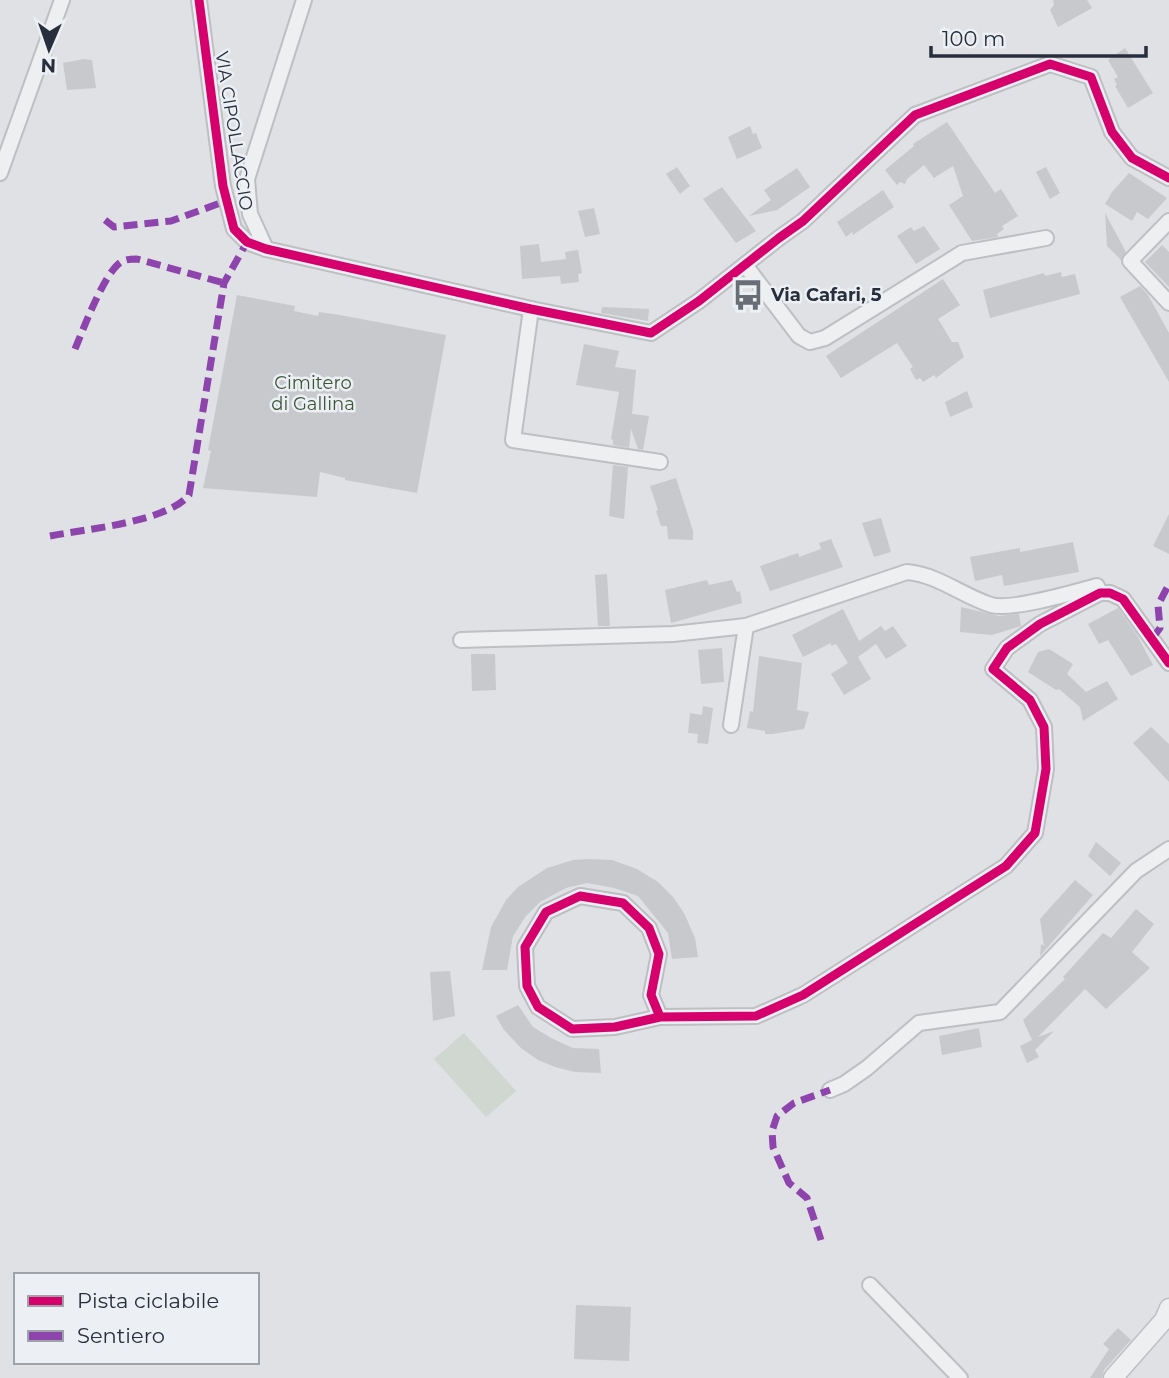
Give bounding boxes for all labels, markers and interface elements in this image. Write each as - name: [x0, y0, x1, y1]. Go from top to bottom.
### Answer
- north arrow: [14, 14, 84, 84]
- scale bar: [931, 14, 1146, 58]
- text: 100 m: [942, 26, 1005, 51]
- street label: VIA CIPOLLACCIO: [211, 50, 257, 212]
- text: N: [40, 54, 57, 77]
- bus stop icon: Via Cafari, 5: [731, 278, 765, 312]
- place label: Via Cafari, 5: [770, 284, 882, 306]
- park label: Cimitero di Gallina: [271, 372, 355, 415]
- legend: [14, 1273, 259, 1364]
- text: Pista ciclabile: [77, 1288, 219, 1313]
- text: Sentiero: [77, 1323, 165, 1348]

